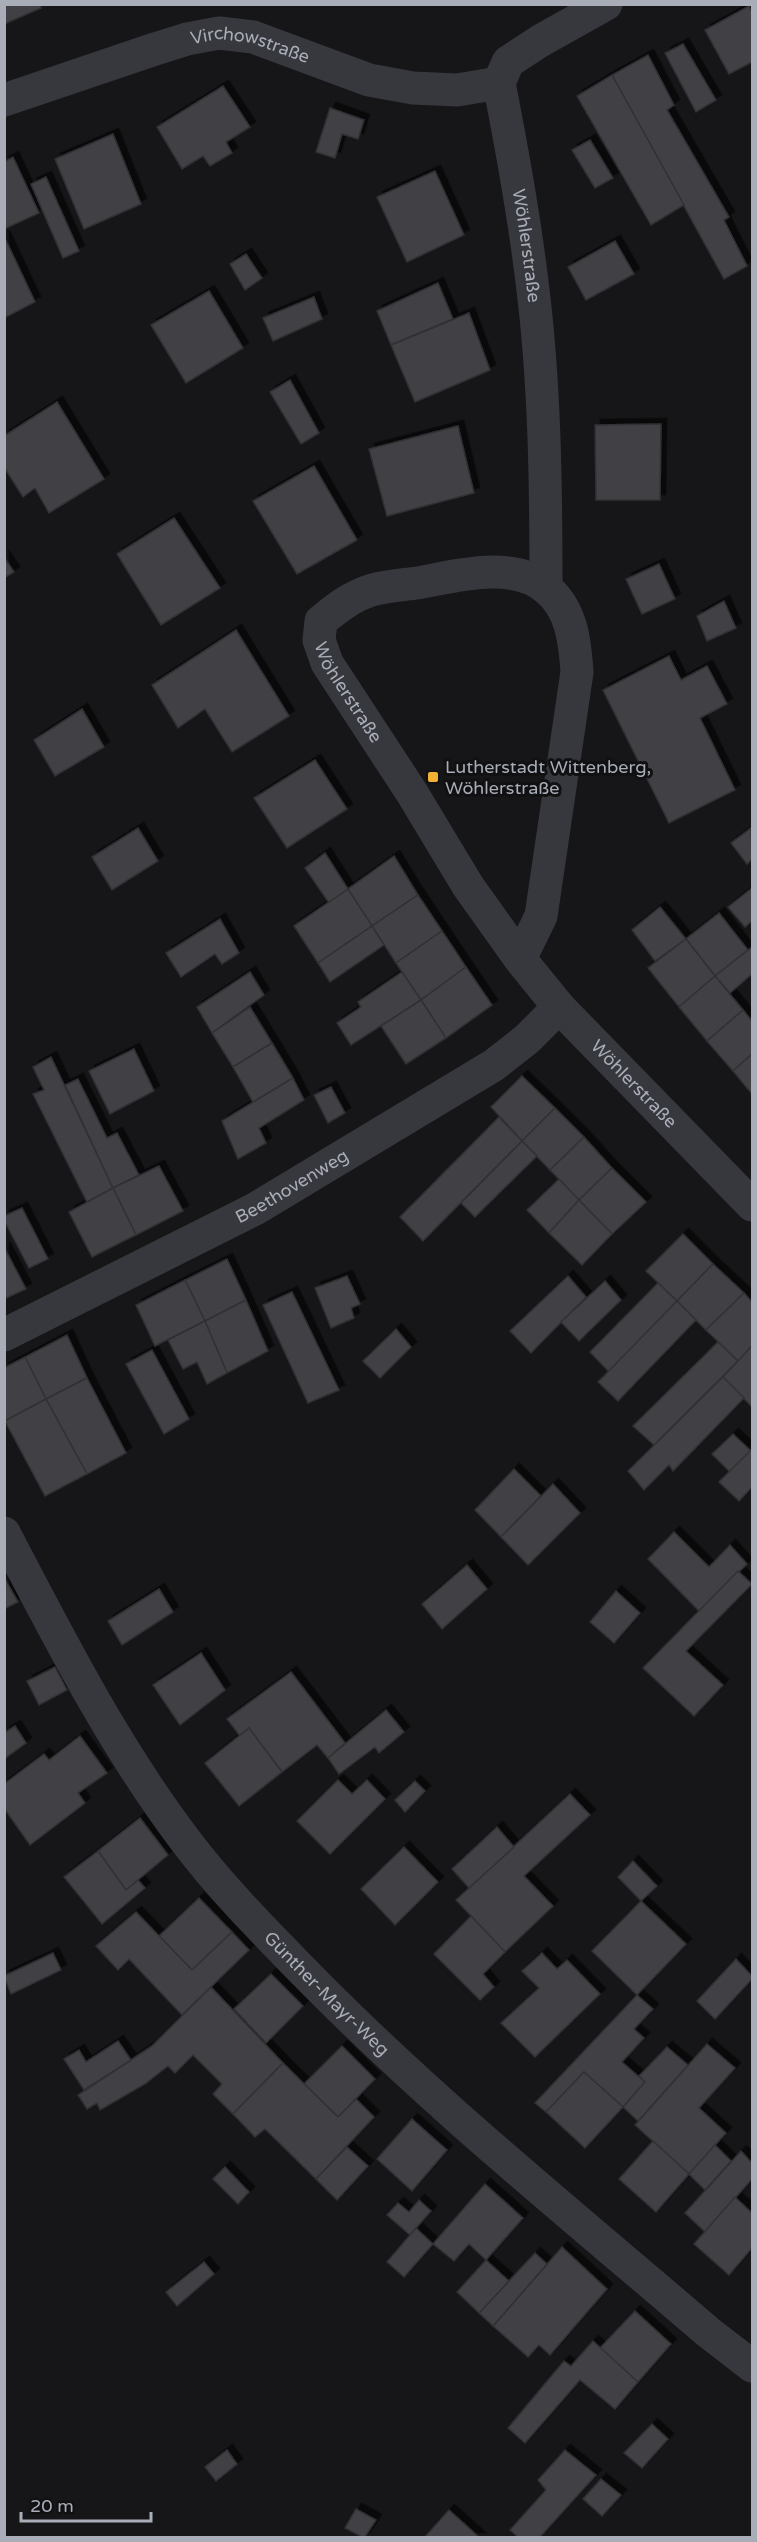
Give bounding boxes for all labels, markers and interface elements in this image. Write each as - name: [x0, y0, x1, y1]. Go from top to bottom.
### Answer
- street label: Virchowstraße: [189, 21, 313, 68]
- street label: Wöhlerstraße: [508, 187, 545, 304]
- street label: Wöhlerstraße: [310, 639, 387, 747]
- place label: Lutherstadt Wittenberg, Wöhlerstraße: [445, 756, 651, 799]
- marker: Lutherstadt Wittenberg, Wöhlerstraße: [426, 770, 440, 784]
- street label: Wöhlerstraße: [586, 1035, 682, 1133]
- street label: Beethovenweg: [232, 1144, 352, 1228]
- street label: Günther-Mayr-Weg: [259, 1927, 394, 2061]
- scale bar: [21, 2485, 152, 2523]
- text: 20 m: [30, 2495, 74, 2517]

